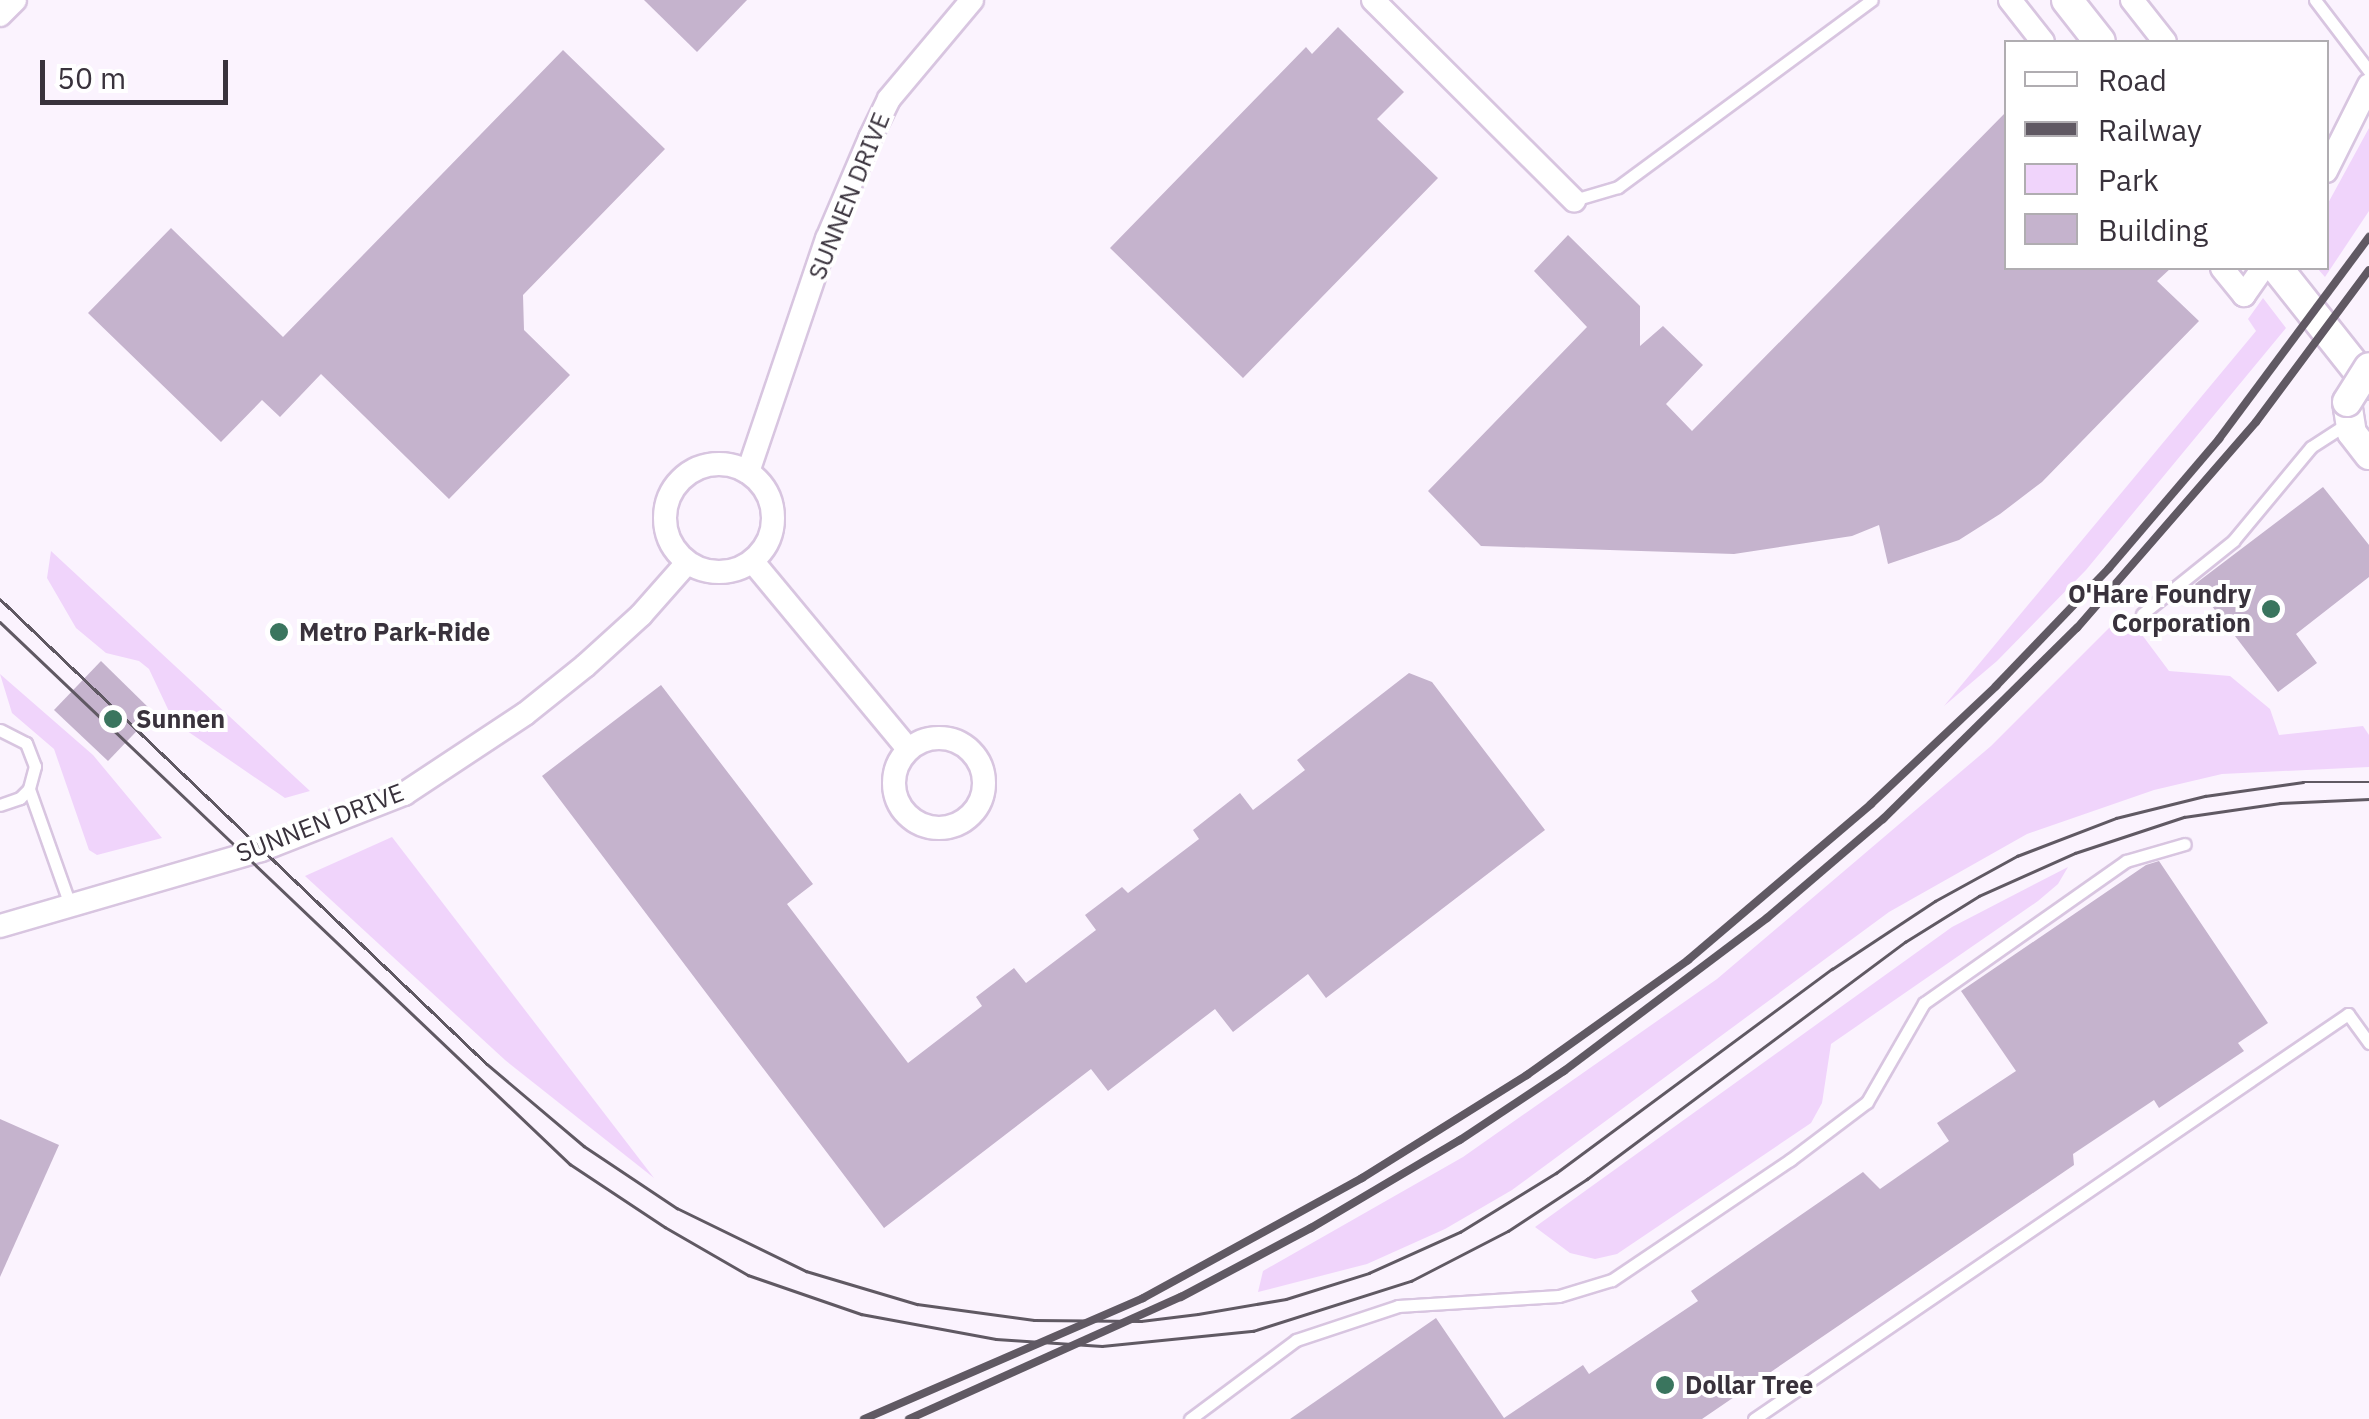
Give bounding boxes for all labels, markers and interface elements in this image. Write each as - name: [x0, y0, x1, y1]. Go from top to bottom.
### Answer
- scale bar: [45, 40, 232, 102]
- legend: [2004, 40, 2329, 270]
- text: 50 m: [57, 58, 126, 97]
- text: Road: [2098, 60, 2167, 99]
- street label: SUNNEN DRIVE: [802, 108, 896, 284]
- text: Railway: [2098, 110, 2202, 149]
- text: Park: [2098, 160, 2159, 199]
- text: Building: [2098, 210, 2208, 249]
- place label: O'Hare Foundry Corporation: [2068, 580, 2251, 639]
- marker: O'Hare Foundry Corporation: [2260, 598, 2282, 620]
- place label: Metro Park-Ride: [299, 617, 490, 647]
- marker: Metro Park-Ride: [268, 621, 290, 643]
- place label: Sunnen: [136, 704, 225, 734]
- marker: Sunnen: [100, 706, 126, 732]
- street label: SUNNEN DRIVE: [232, 777, 408, 869]
- place label: Dollar Tree: [1685, 1370, 1813, 1400]
- marker: Dollar Tree: [1654, 1374, 1676, 1396]

